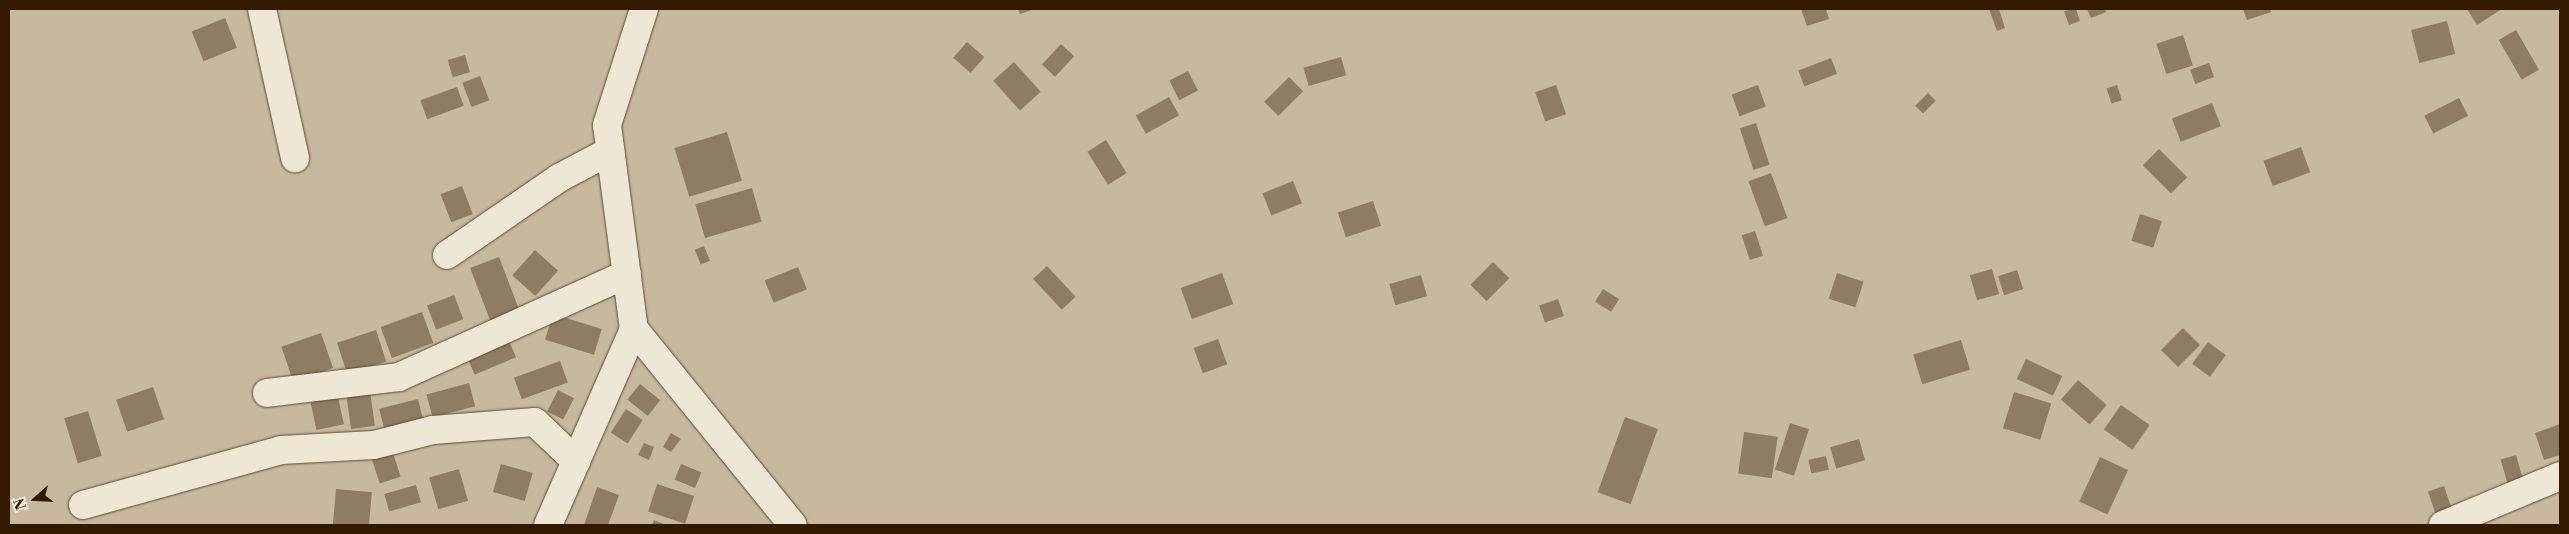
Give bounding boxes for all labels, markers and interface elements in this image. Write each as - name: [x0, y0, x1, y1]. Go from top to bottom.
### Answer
- north arrow: [10, 474, 60, 524]
- text: N: [11, 496, 31, 512]

